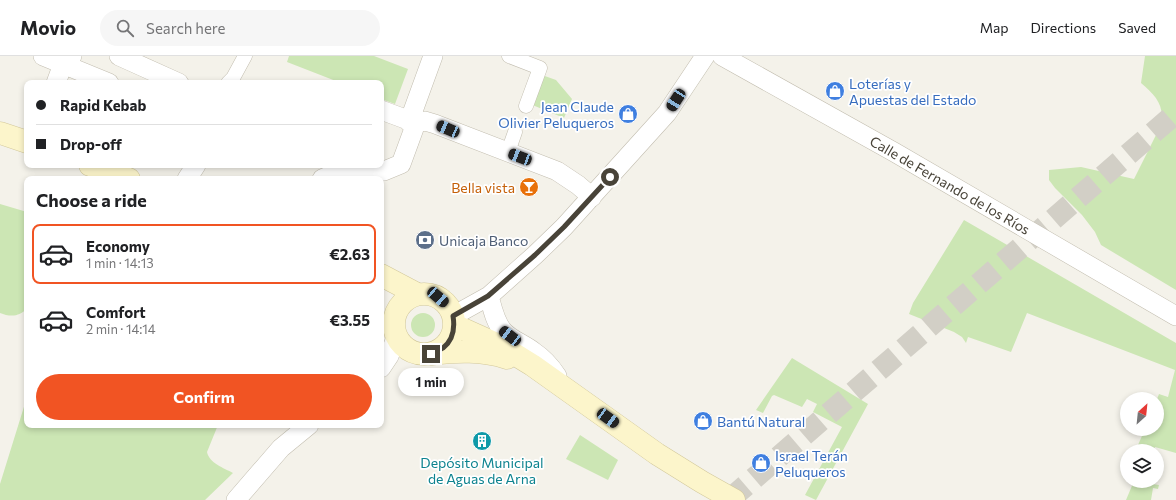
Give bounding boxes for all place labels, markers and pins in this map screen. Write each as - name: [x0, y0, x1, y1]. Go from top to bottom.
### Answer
- place label: Loterías y Apuestas del Estado: [849, 75, 976, 108]
- shop icon: Loterías y Apuestas del Estado: [824, 80, 846, 102]
- place label: Jean Claude Olivier Peluqueros: [498, 98, 614, 131]
- shop icon: Jean Claude Olivier Peluqueros: [617, 103, 639, 125]
- bar icon: Bella vista: [518, 176, 540, 198]
- place label: Bella vista: [451, 179, 515, 196]
- bank icon: Unicaja Banco: [414, 229, 436, 251]
- place label: Unicaja Banco: [439, 232, 528, 249]
- shop icon: Bantú Natural: [692, 410, 714, 432]
- place label: Bantú Natural: [717, 413, 805, 430]
- building icon: Depósito Municipal de Aguas de Arna: [471, 430, 493, 452]
- place label: Israel Terán Peluqueros: [775, 447, 848, 480]
- shop icon: Israel Terán Peluqueros: [750, 452, 772, 474]
- place label: Depósito Municipal de Aguas de Arna: [420, 454, 544, 487]

